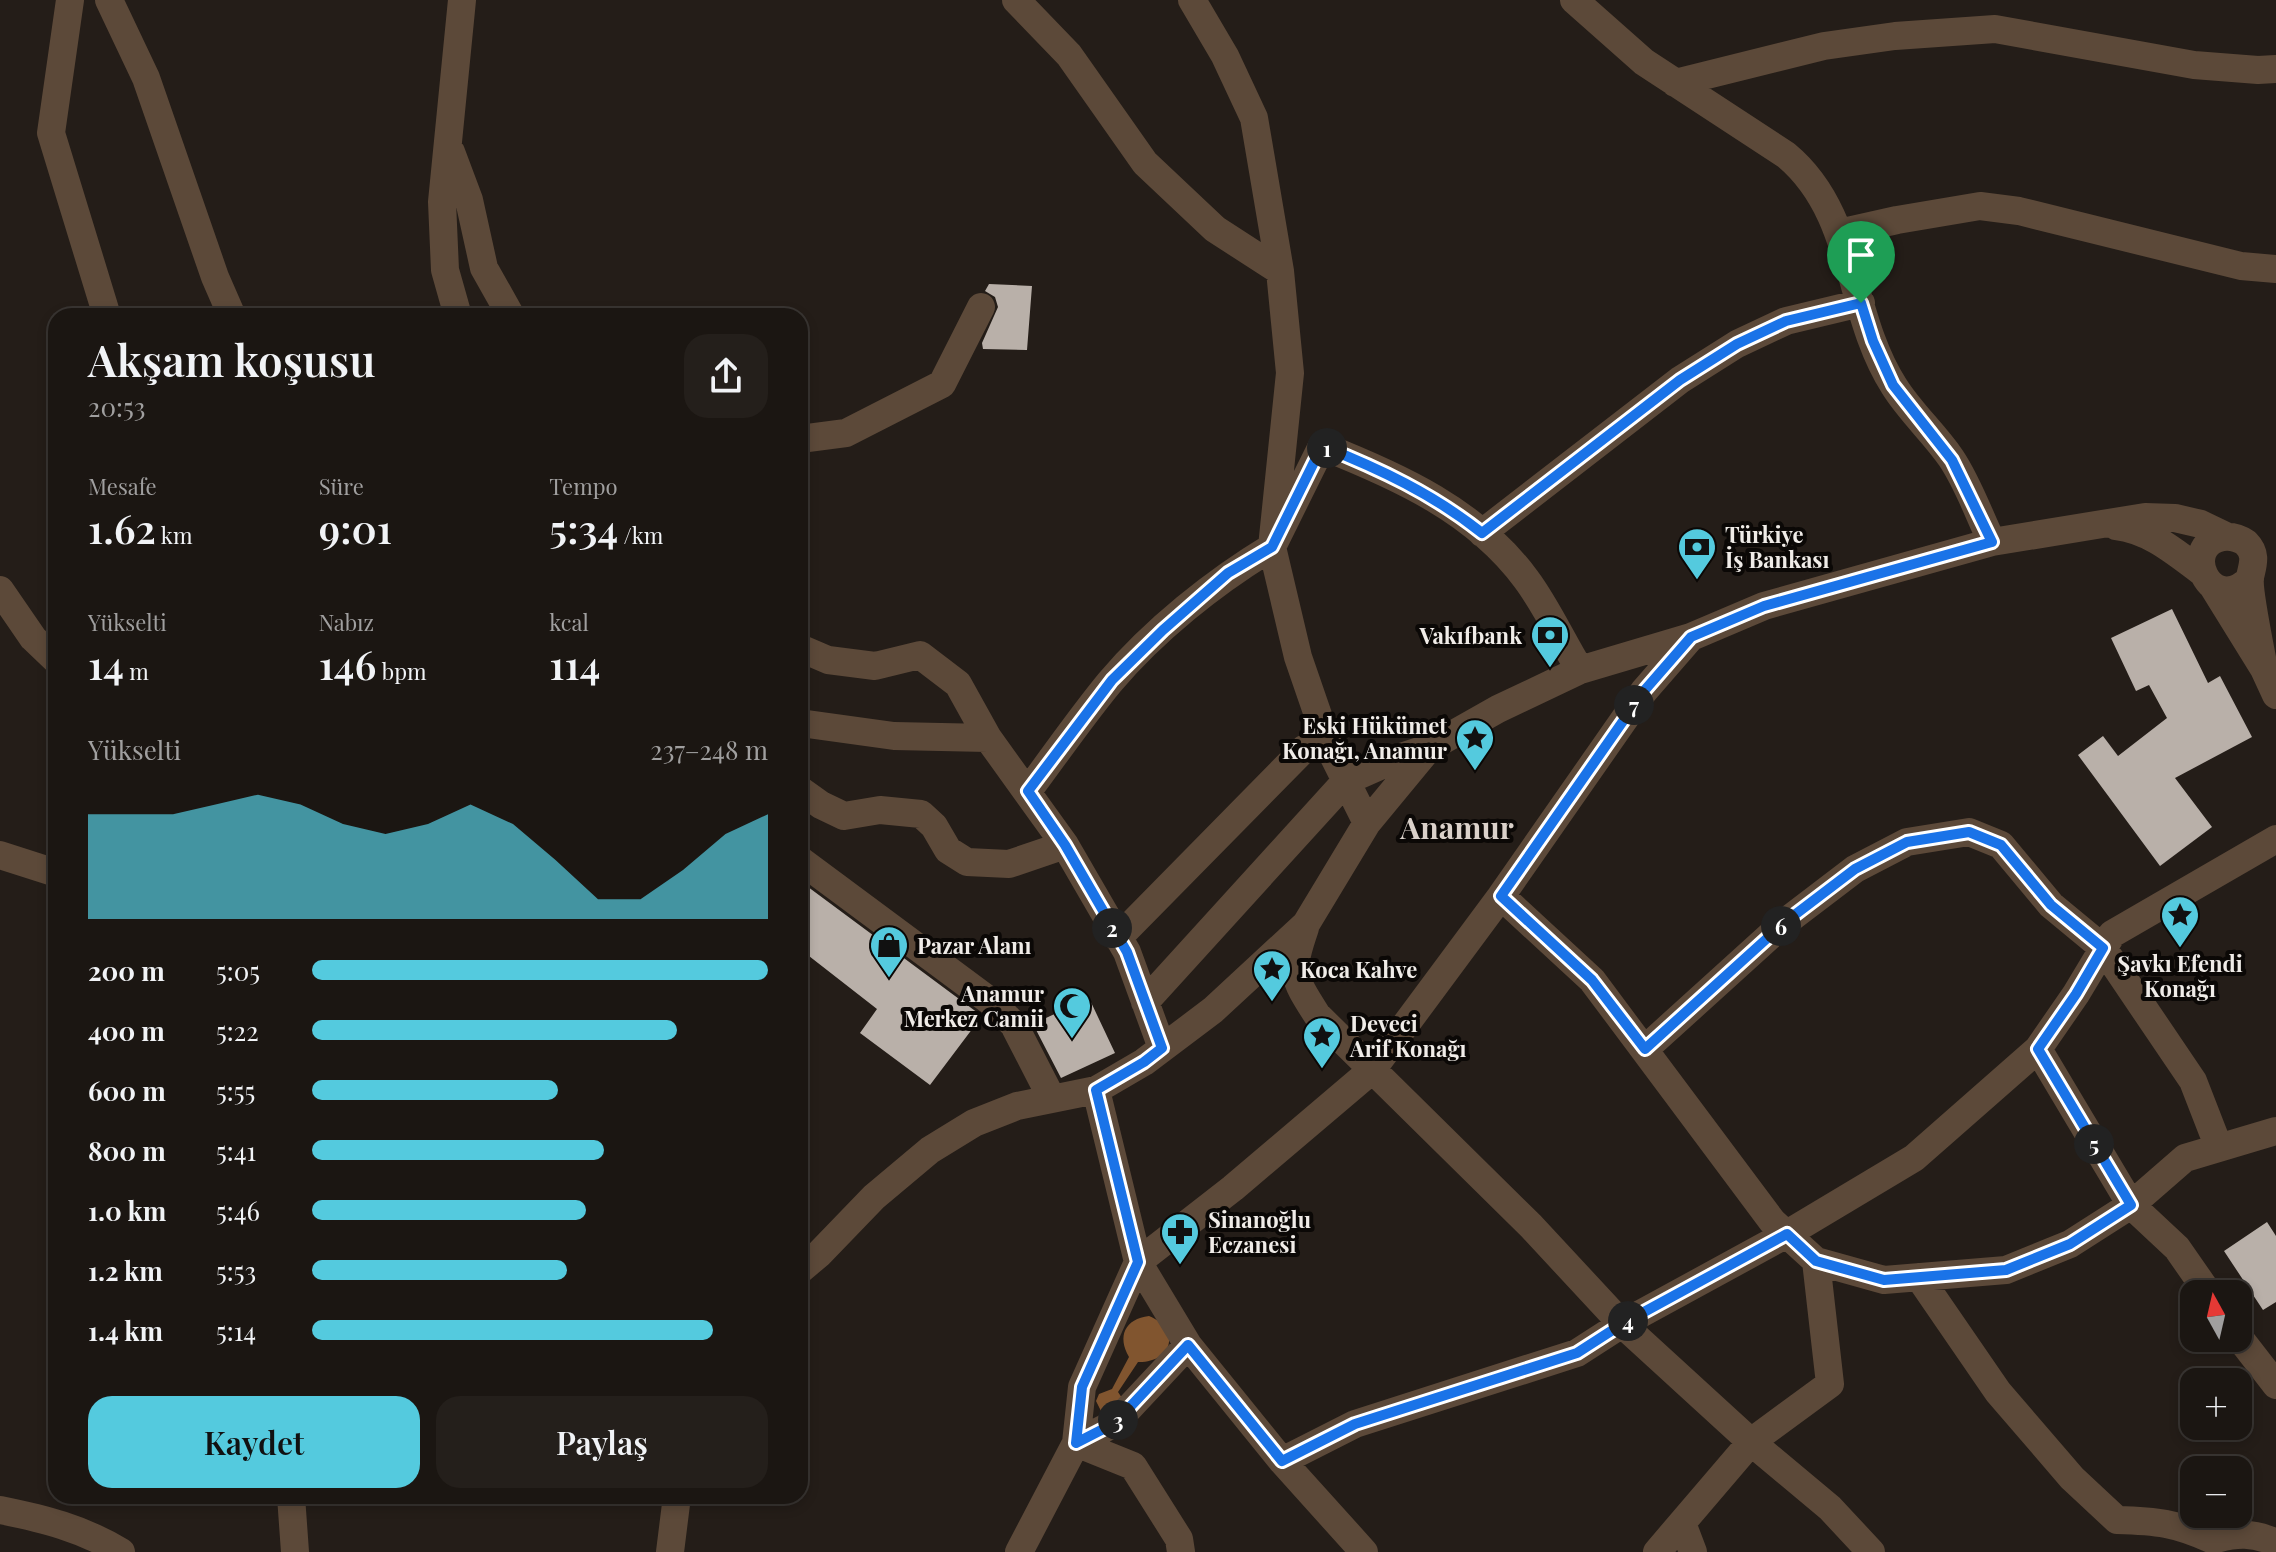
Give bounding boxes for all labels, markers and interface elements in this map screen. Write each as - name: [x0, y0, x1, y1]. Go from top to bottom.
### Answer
- pin: [1827, 221, 1895, 303]
- icon: arrive: [1839, 233, 1883, 277]
- text: Akşam koşusu: [88, 329, 375, 388]
- button: share: [684, 334, 768, 418]
- text: 20:53: [88, 389, 146, 424]
- pin: 1: [1307, 428, 1347, 468]
- text: 1: [1323, 433, 1331, 463]
- text: Mesafe: [88, 471, 157, 501]
- text: Süre: [319, 471, 364, 501]
- text: Tempo: [549, 471, 618, 501]
- text: 1.62: [88, 501, 156, 554]
- text: 9:01: [319, 501, 392, 554]
- text: 5:34: [549, 501, 618, 554]
- place label: Türkiye İş Bankası: [1725, 519, 1829, 574]
- text: km: [156, 520, 192, 550]
- text: /km: [618, 520, 663, 550]
- bank icon: Türkiye İş Bankası: [1676, 526, 1718, 581]
- text: Yükselti: [88, 607, 167, 637]
- text: Nabız: [319, 607, 374, 637]
- text: kcal: [549, 607, 589, 637]
- bank icon: Vakıfbank: [1529, 614, 1571, 669]
- place label: Vakıfbank: [1418, 620, 1522, 650]
- text: 14: [88, 637, 124, 690]
- text: 146: [319, 637, 376, 690]
- text: 114: [549, 637, 600, 690]
- text: m: [124, 656, 149, 686]
- text: bpm: [376, 656, 427, 686]
- pin: 7: [1614, 685, 1654, 725]
- text: 7: [1629, 690, 1639, 720]
- place label: Eski Hükümet Konağı, Anamur: [1282, 710, 1448, 765]
- place icon: Eski Hükümet Konağı, Anamur: [1454, 717, 1496, 772]
- text: Yükselti: [88, 732, 181, 767]
- text: 237–248 m: [650, 732, 768, 767]
- district label: Anamur: [1399, 807, 1514, 847]
- place icon: Şavkı Efendi Konağı: [2159, 894, 2201, 949]
- pin: 6: [1761, 906, 1801, 946]
- pin: 2: [1092, 908, 1132, 948]
- text: 6: [1775, 911, 1787, 941]
- text: 2: [1106, 913, 1118, 943]
- shop icon: Pazar Alanı: [868, 924, 910, 979]
- place label: Pazar Alanı: [917, 930, 1032, 960]
- place icon: Koca Kahve: [1251, 948, 1293, 1003]
- place label: Şavkı Efendi Konağı: [2117, 948, 2243, 1003]
- text: 200 m: [88, 953, 165, 988]
- text: 5:05: [216, 953, 260, 988]
- place label: Koca Kahve: [1300, 954, 1417, 984]
- place label: Anamur Merkez Camii: [904, 978, 1045, 1033]
- mosque icon: Anamur Merkez Camii: [1051, 985, 1093, 1040]
- place label: Deveci Arif Konağı: [1349, 1008, 1467, 1063]
- text: 400 m: [88, 1013, 165, 1048]
- text: 5:22: [216, 1013, 259, 1048]
- place icon: Deveci Arif Konağı: [1301, 1015, 1343, 1070]
- text: 600 m: [88, 1073, 166, 1108]
- text: 5:55: [216, 1073, 255, 1108]
- pin: 5: [2074, 1124, 2114, 1164]
- text: 5: [2089, 1129, 2099, 1159]
- text: 800 m: [88, 1133, 166, 1168]
- text: 5:41: [216, 1133, 256, 1168]
- text: 1.0 km: [88, 1193, 166, 1228]
- text: 5:46: [216, 1193, 260, 1228]
- place label: Sinanoğlu Eczanesi: [1208, 1204, 1311, 1259]
- pharmacy icon: Sinanoğlu Eczanesi: [1159, 1211, 1201, 1266]
- text: 1.2 km: [88, 1253, 163, 1288]
- text: 5:53: [216, 1253, 256, 1288]
- north arrow: [2180, 1280, 2252, 1352]
- map controls: [2180, 1280, 2252, 1528]
- pin: 4: [1608, 1301, 1648, 1341]
- text: 4: [1622, 1306, 1634, 1336]
- text: 1.4 km: [88, 1313, 163, 1348]
- text: 5:14: [216, 1313, 256, 1348]
- button: +: [2180, 1368, 2252, 1440]
- button: Kaydet: [88, 1396, 420, 1488]
- button: Paylaş: [436, 1396, 768, 1488]
- pin: 3: [1098, 1400, 1138, 1440]
- text: 3: [1113, 1405, 1123, 1435]
- button: −: [2180, 1456, 2252, 1528]

